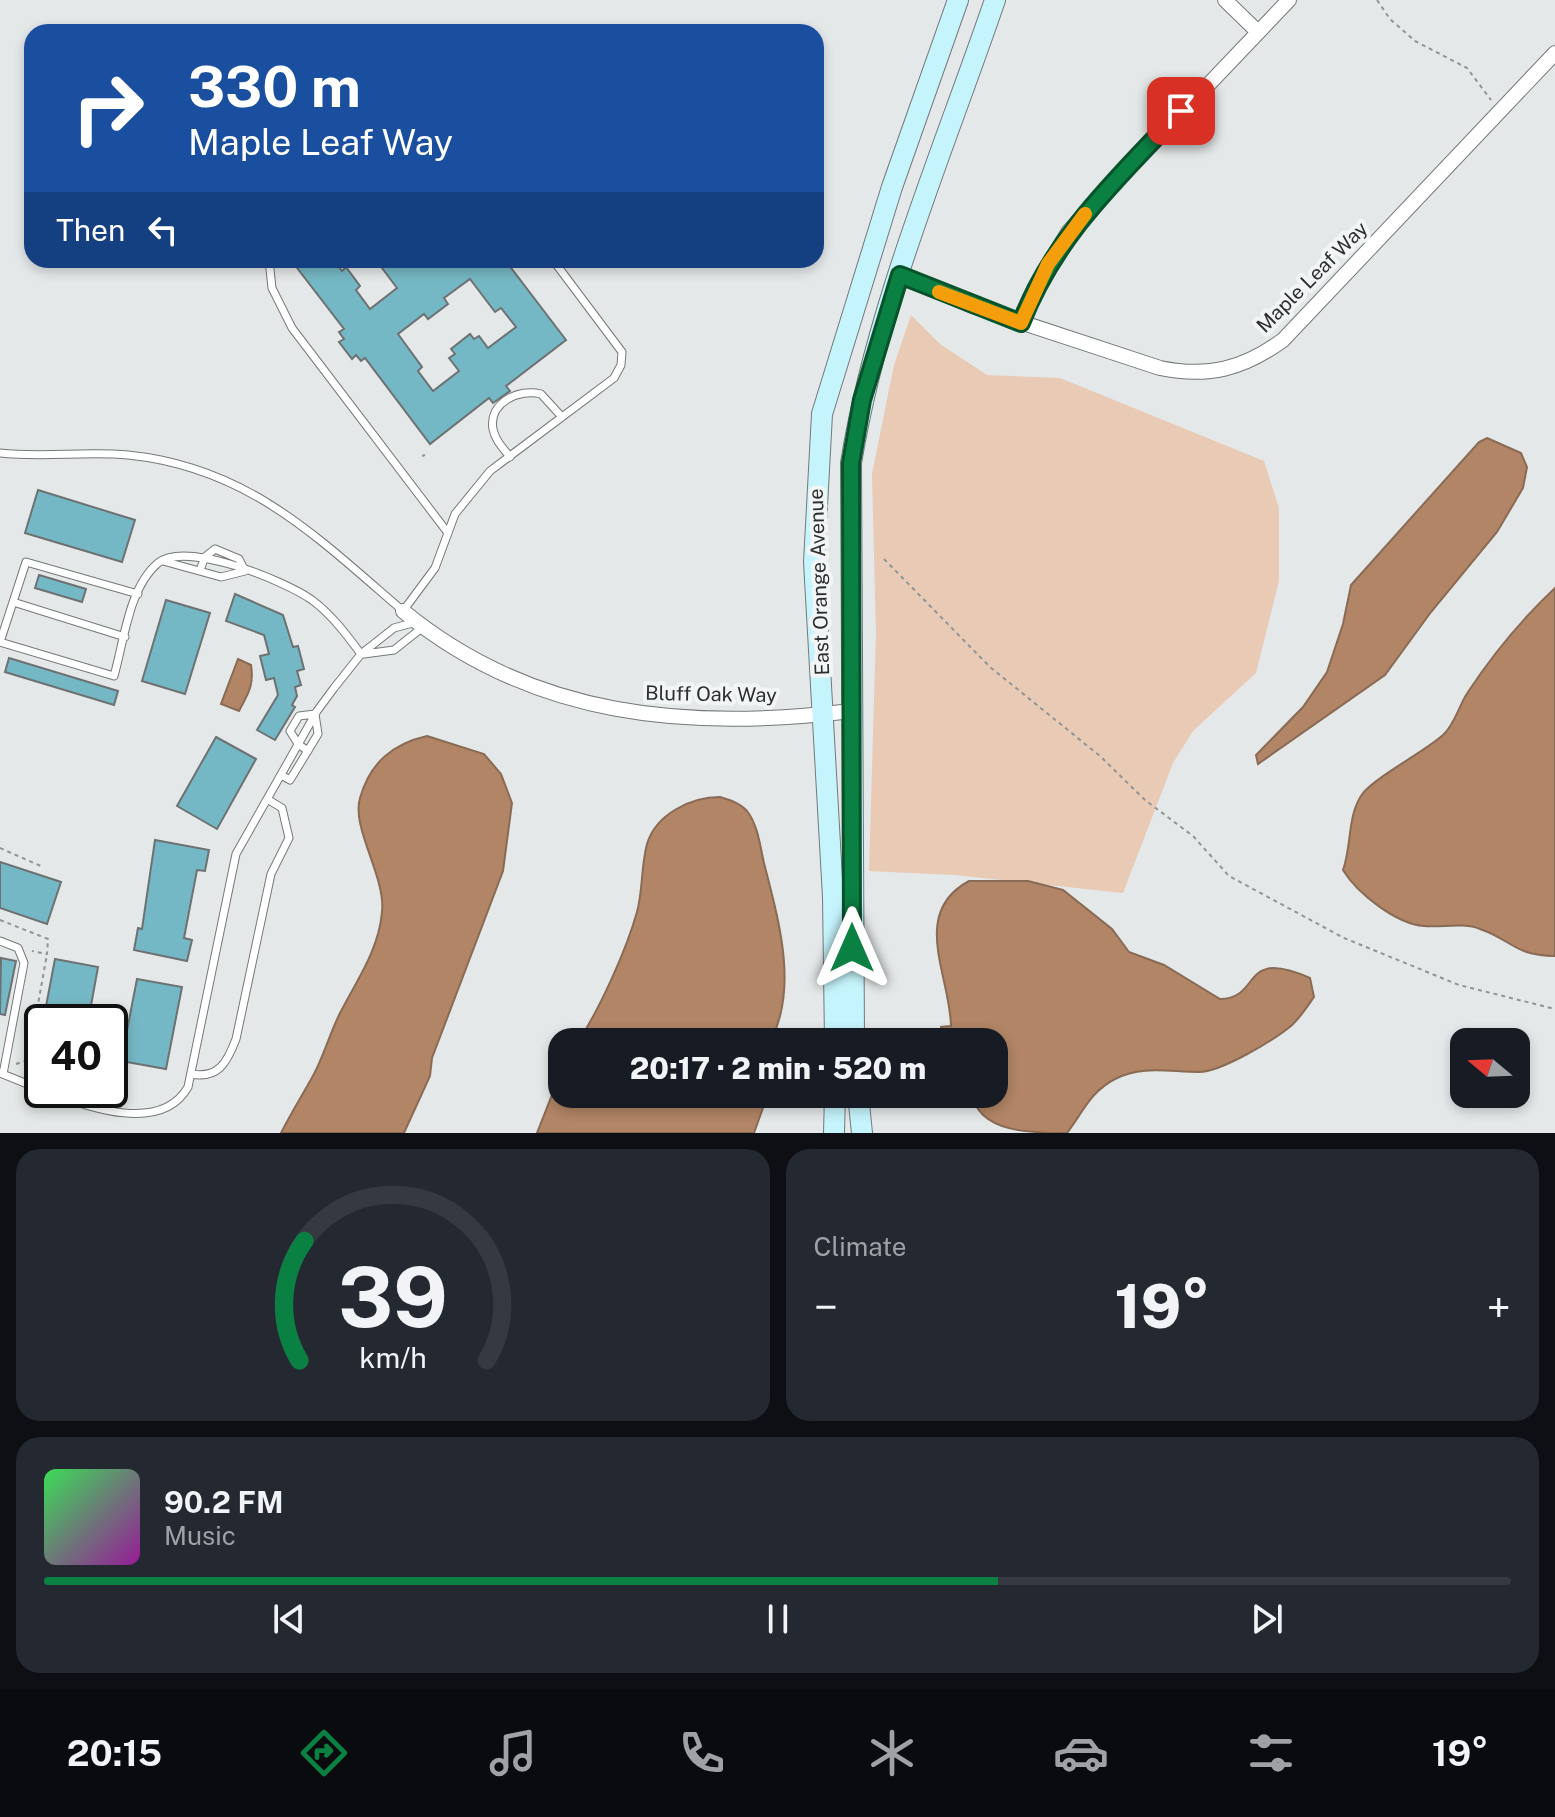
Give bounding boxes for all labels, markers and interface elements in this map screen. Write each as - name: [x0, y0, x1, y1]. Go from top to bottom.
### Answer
- text: 330 m: [188, 54, 361, 120]
- icon: right: [56, 56, 160, 160]
- pin: [1147, 77, 1215, 145]
- icon: arrive: [1159, 89, 1203, 133]
- text: Maple Leaf Way: [188, 121, 453, 163]
- icon: left: [141, 208, 185, 252]
- text: Then: [56, 212, 125, 248]
- street label: Maple Leaf Way: [1251, 216, 1373, 338]
- street label: East Orange Avenue: [804, 488, 834, 676]
- street label: Bluff Oak Way: [645, 681, 777, 707]
- position arrow: [810, 906, 894, 990]
- speed limit sign: 40: [24, 1004, 128, 1108]
- north arrow: [1450, 1028, 1530, 1108]
- map controls: [1450, 1028, 1530, 1108]
- text: 20:17 · 2 min · 520 m: [630, 1050, 926, 1086]
- text: Climate: [814, 1231, 907, 1262]
- text: 39: [338, 1248, 448, 1346]
- text: 19°: [1115, 1271, 1210, 1342]
- text: −: [814, 1281, 838, 1333]
- text: +: [1487, 1281, 1511, 1333]
- text: km/h: [359, 1341, 426, 1374]
- text: 90.2 FM: [164, 1484, 283, 1520]
- text: Music: [164, 1520, 236, 1551]
- icon: previous: [267, 1597, 311, 1641]
- icon: pause: [756, 1597, 800, 1641]
- icon: next: [1245, 1597, 1289, 1641]
- icon: directions: [296, 1725, 352, 1781]
- icon: music: [485, 1725, 541, 1781]
- icon: phone: [674, 1725, 730, 1781]
- icon: climate: [864, 1725, 920, 1781]
- icon: car: [1053, 1725, 1109, 1781]
- icon: filters: [1243, 1725, 1299, 1781]
- text: 20:15: [67, 1732, 162, 1774]
- text: 19°: [1432, 1732, 1488, 1774]

